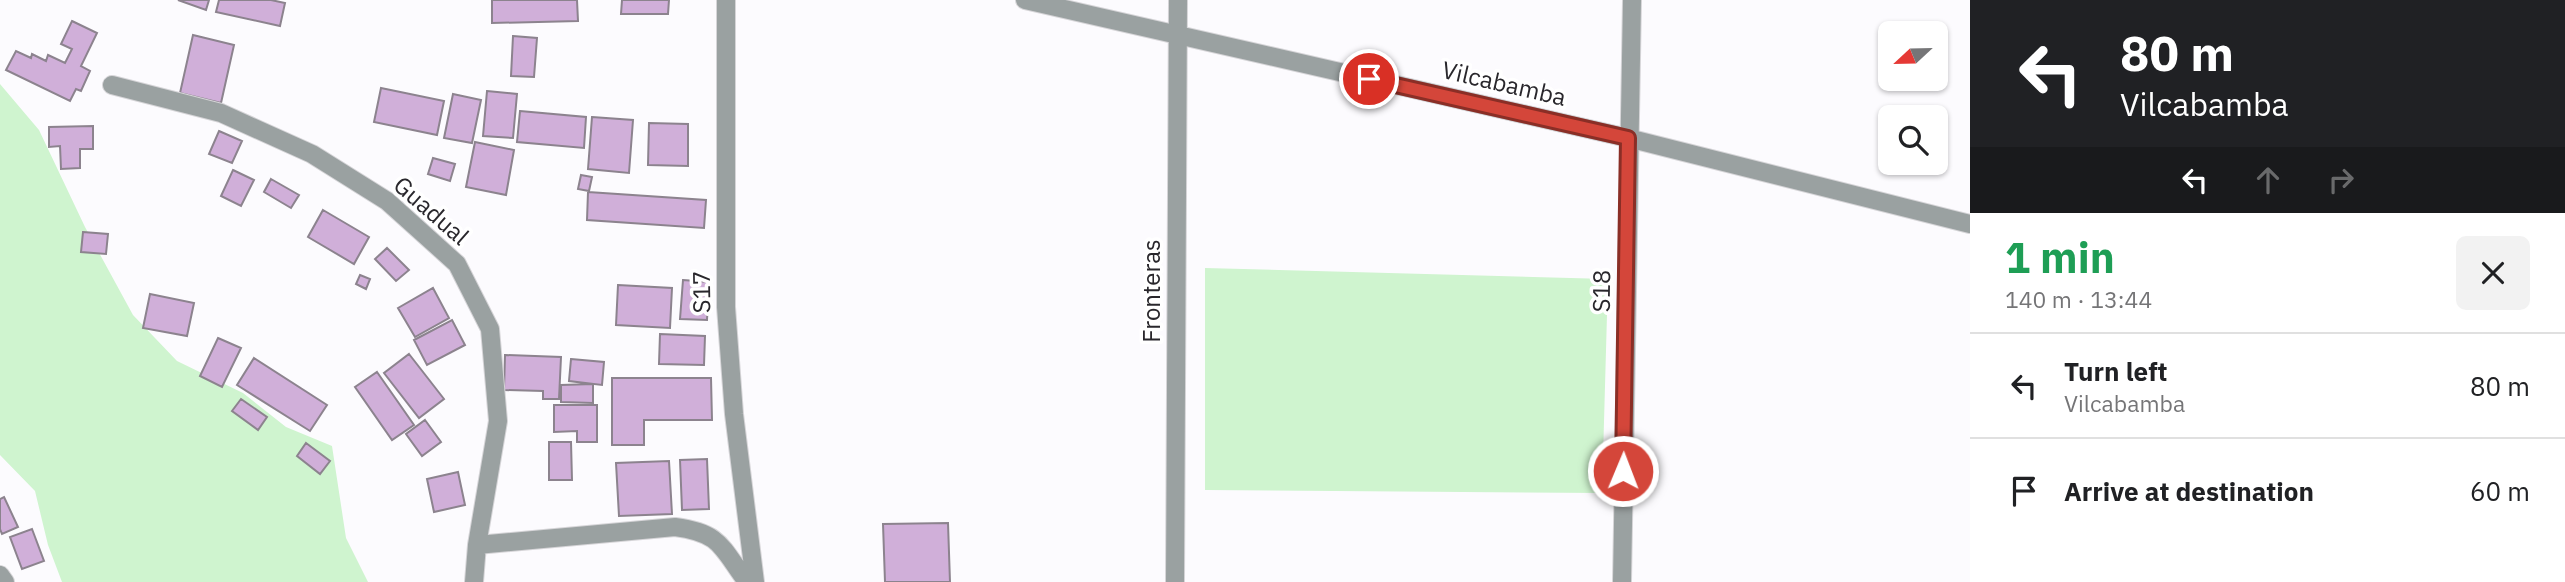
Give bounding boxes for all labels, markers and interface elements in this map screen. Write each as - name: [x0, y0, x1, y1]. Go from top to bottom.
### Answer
- north arrow: [1878, 21, 1948, 91]
- map controls: [1878, 21, 1948, 175]
- text: 80 m: [2120, 21, 2234, 84]
- icon: left: [2005, 28, 2096, 119]
- pin: [1339, 49, 1399, 109]
- street label: Vilcabamba: [1439, 53, 1570, 113]
- icon: arrive: [1350, 60, 1388, 98]
- text: Vilcabamba: [2120, 83, 2289, 125]
- button: search: [1878, 105, 1948, 175]
- icon: left: [2176, 161, 2214, 199]
- icon: ahead: [2249, 161, 2287, 199]
- icon: right: [2322, 161, 2360, 199]
- street label: Guadual: [387, 169, 476, 252]
- text: 1 min: [2005, 230, 2115, 285]
- button: close: [2456, 236, 2530, 310]
- street label: Fronteras: [1135, 239, 1167, 343]
- street label: S18: [1585, 269, 1617, 313]
- street label: S17: [685, 270, 717, 314]
- text: 140 m · 13:44: [2005, 284, 2152, 314]
- text: Turn left: [2064, 354, 2167, 388]
- icon: left: [2005, 367, 2043, 405]
- text: 80 m: [2470, 369, 2530, 403]
- text: Vilcabamba: [2064, 388, 2185, 418]
- position arrow: [1586, 434, 1660, 508]
- icon: arrive: [2005, 472, 2043, 510]
- text: Arrive at destination: [2064, 474, 2314, 508]
- text: 60 m: [2470, 474, 2530, 508]

